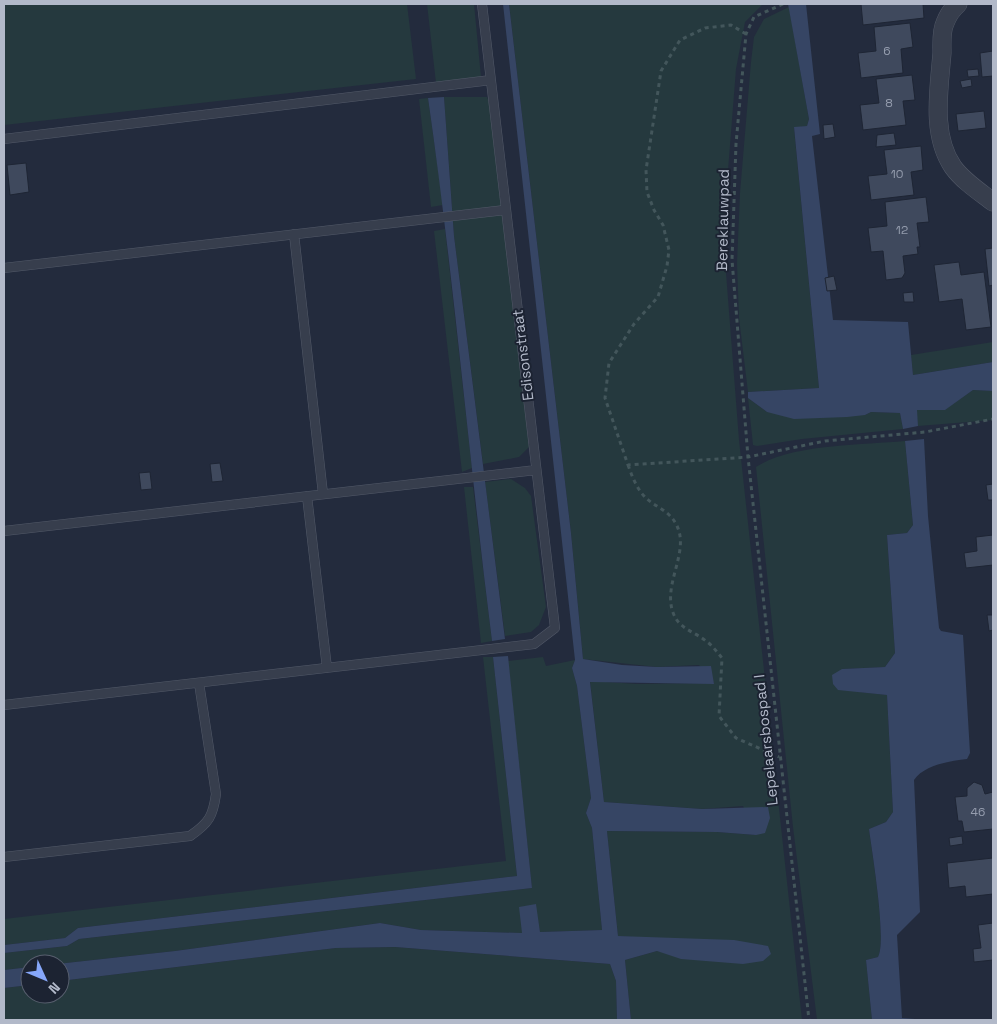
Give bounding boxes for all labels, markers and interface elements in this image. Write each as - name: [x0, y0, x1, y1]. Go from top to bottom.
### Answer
- house number: 6: [883, 43, 891, 59]
- house number: 8: [885, 95, 893, 111]
- house number: 10: [891, 166, 903, 182]
- street label: Bereklauwpad: [712, 169, 733, 271]
- house number: 12: [896, 222, 908, 238]
- street label: Edisonstraat: [507, 308, 538, 402]
- street label: Lepelaarsbospad I: [749, 673, 782, 807]
- house number: 46: [971, 804, 985, 820]
- north arrow: [20, 954, 70, 1004]
- text: N: [45, 978, 64, 998]

